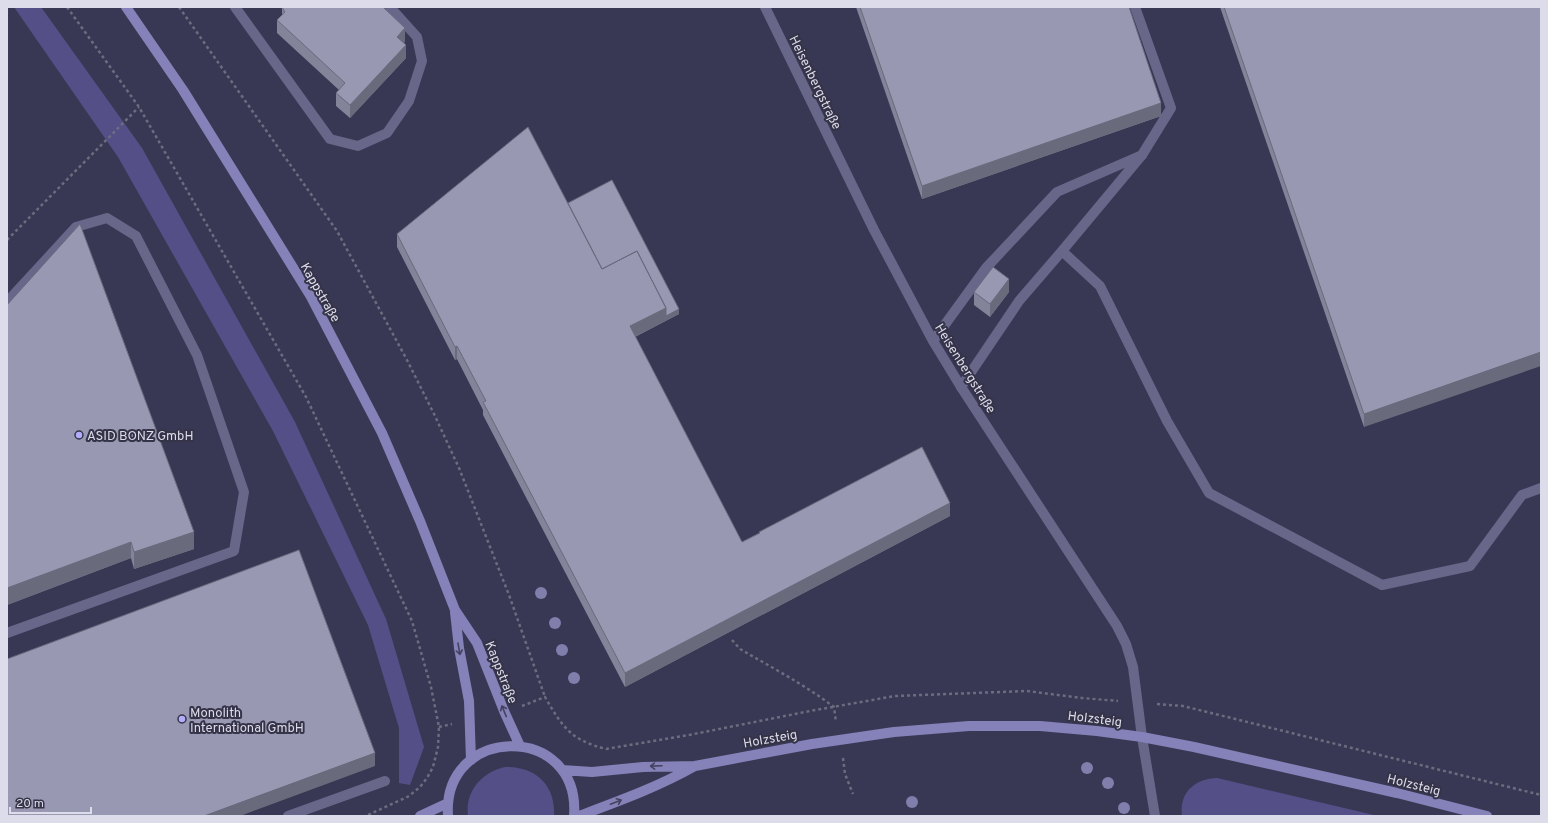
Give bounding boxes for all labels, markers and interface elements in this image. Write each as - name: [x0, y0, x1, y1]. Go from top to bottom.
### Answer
- street label: Heisenbergstraße: [785, 33, 844, 133]
- street label: Kappstraße: [296, 260, 343, 326]
- street label: Heisenbergstraße: [930, 321, 998, 417]
- place label: ASID BONZ GmbH: [87, 429, 194, 445]
- marker: ASID BONZ GmbH: [74, 430, 84, 440]
- street label: Kappstraße: [480, 639, 520, 706]
- one-way arrow: [456, 642, 464, 655]
- one-way arrow: [500, 705, 507, 717]
- place label: Monolith International GmbH: [190, 706, 304, 737]
- street label: Holzsteig: [1067, 709, 1123, 731]
- marker: Monolith International GmbH: [177, 714, 187, 724]
- street label: Holzsteig: [742, 727, 799, 753]
- one-way arrow: [650, 762, 663, 770]
- street label: Holzsteig: [1385, 772, 1442, 800]
- scale bar: [10, 789, 91, 815]
- text: 20 m: [16, 796, 44, 812]
- one-way arrow: [609, 798, 621, 806]

